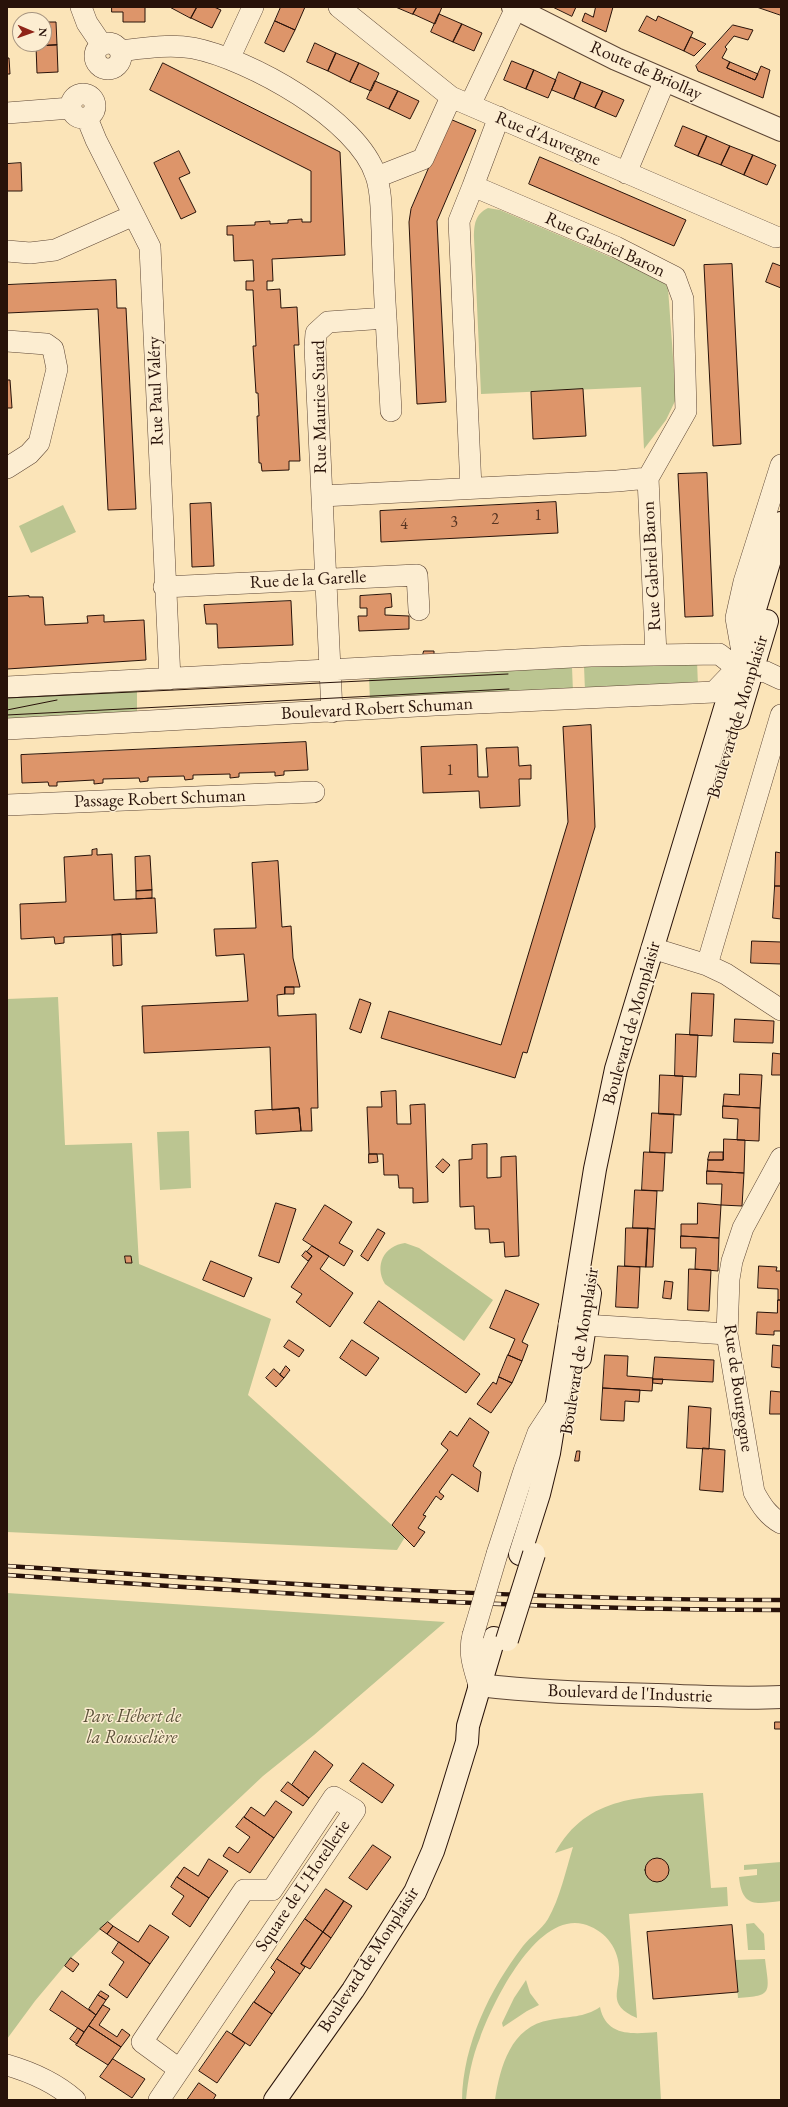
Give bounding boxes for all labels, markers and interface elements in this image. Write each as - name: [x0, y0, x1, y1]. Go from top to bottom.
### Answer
- north arrow: [12, 12, 52, 52]
- text: N: [36, 28, 50, 37]
- street label: Route de Briollay: [587, 37, 705, 105]
- street label: Rue d'Auvergne: [492, 107, 604, 171]
- street label: Rue Gabriel Baron: [542, 208, 668, 282]
- street label: Rue Paul Valéry: [143, 336, 169, 446]
- street label: Rue Maurice Suard: [308, 340, 332, 474]
- street label: Rue Gabriel Baron: [638, 500, 666, 632]
- house number: 1: [534, 506, 542, 526]
- house number: 2: [491, 510, 499, 530]
- house number: 3: [450, 513, 458, 533]
- house number: 4: [400, 515, 408, 535]
- street label: Rue de la Garelle: [249, 566, 367, 594]
- street label: Boulevard de Monplaisir: [703, 633, 773, 801]
- street label: Boulevard Robert Schuman: [280, 693, 474, 725]
- house number: 1: [446, 761, 454, 781]
- street label: Passage Robert Schuman: [74, 785, 246, 813]
- street label: Boulevard de Monplaisir: [598, 939, 666, 1107]
- street label: Boulevard de Monplaisir: [556, 1266, 604, 1436]
- street label: Rue de Bourgogne: [718, 1323, 758, 1453]
- street label: Boulevard de l'Industrie: [547, 1680, 713, 1708]
- park label: Parc Hébert de la Rousselière: [83, 1706, 181, 1748]
- street label: Square de L'Hotellerie: [251, 1816, 355, 1956]
- street label: Boulevard de Monplaisir: [314, 1883, 424, 2037]

